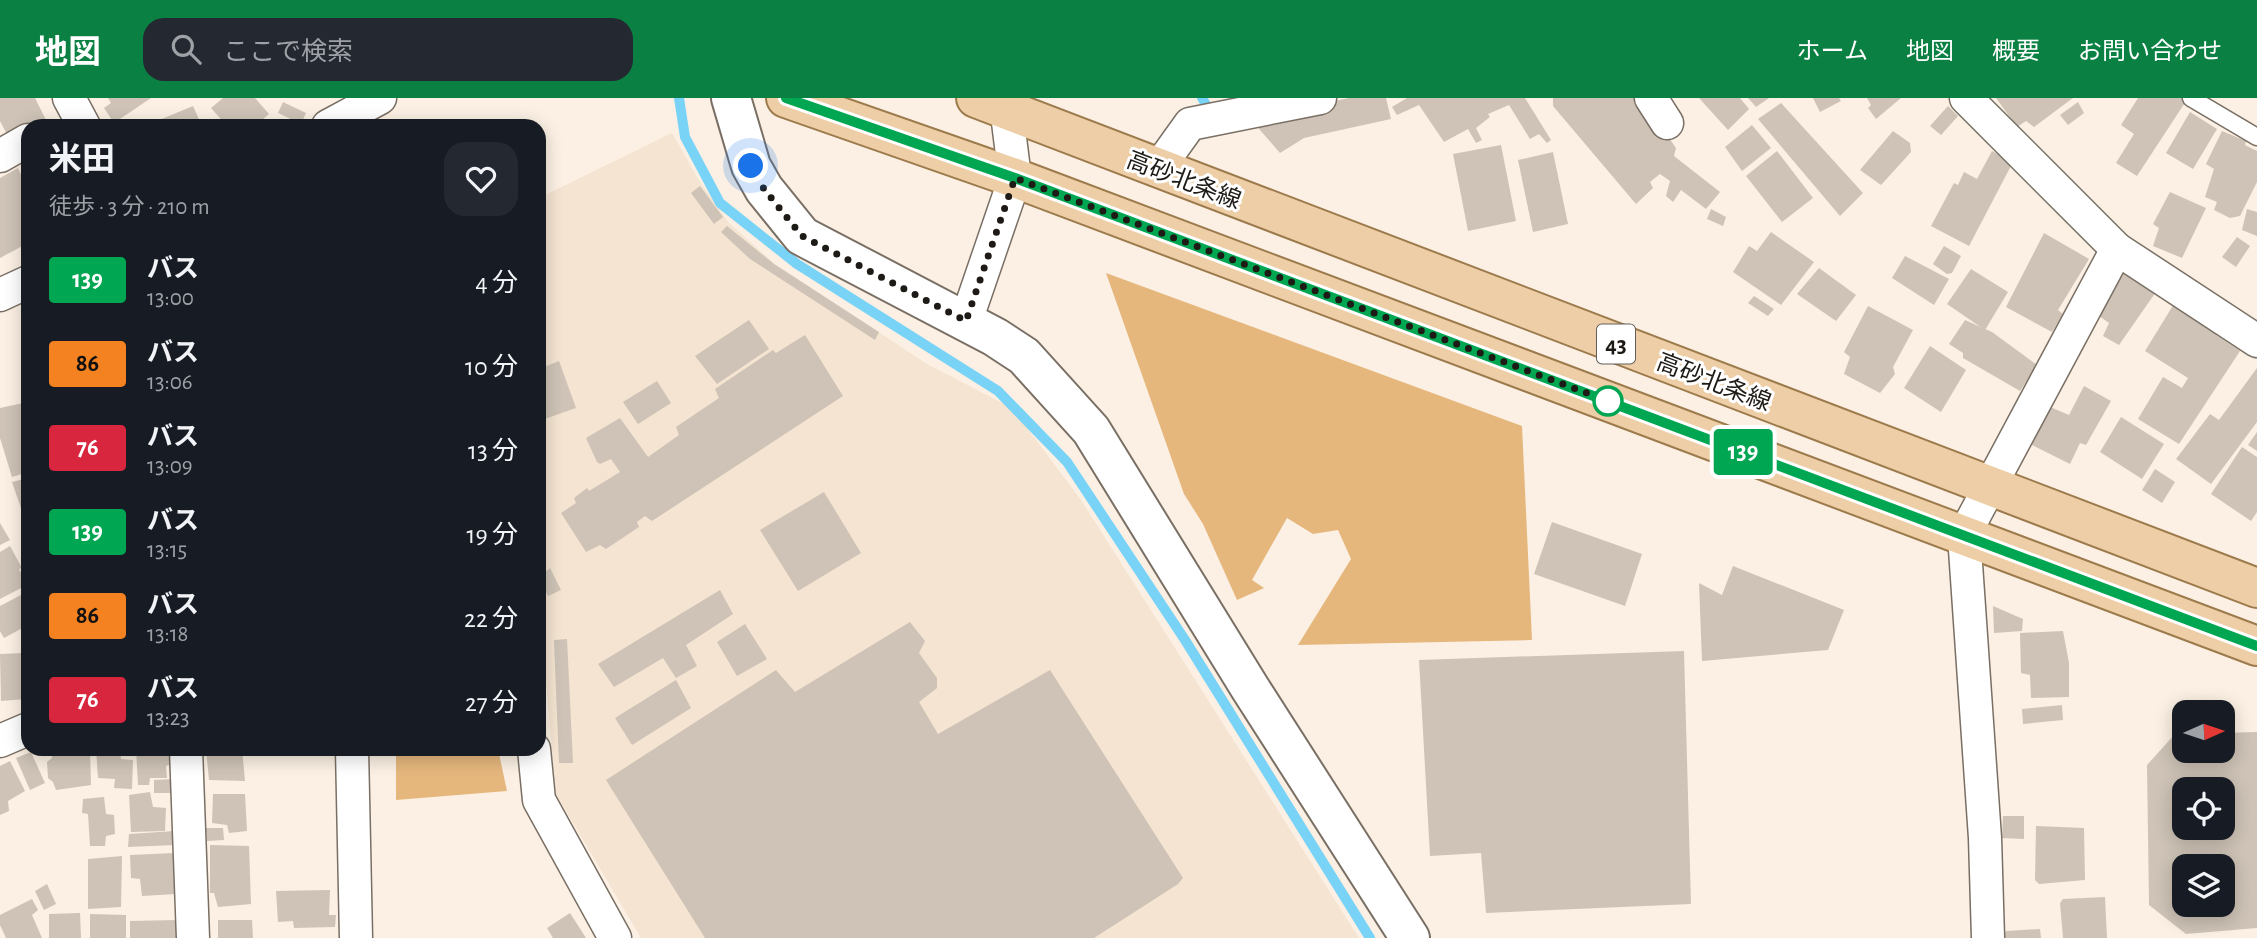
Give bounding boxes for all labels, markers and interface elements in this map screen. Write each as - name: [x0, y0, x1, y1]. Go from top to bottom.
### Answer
- search box: [143, 18, 633, 81]
- icon: search: [167, 30, 205, 68]
- text: 地図: [35, 37, 101, 70]
- text: ここで検索: [223, 39, 353, 65]
- text: ホーム: [1797, 40, 1868, 64]
- text: 地図: [1906, 40, 1954, 64]
- text: 概要: [1992, 40, 2040, 64]
- text: お問い合わせ: [2078, 40, 2222, 64]
- button: heart: [444, 142, 518, 216]
- text: 米田: [49, 144, 115, 177]
- street label: 高砂北条線: [1123, 146, 1245, 214]
- your location: [733, 148, 768, 183]
- text: 徒歩 · 3 分 · 210 m: [49, 196, 210, 219]
- text: バス: [147, 256, 199, 282]
- text: 139: [72, 268, 103, 292]
- text: 4 分: [475, 270, 518, 296]
- text: 13:00: [147, 287, 194, 310]
- road number: 43: [1597, 325, 1635, 364]
- text: バス: [147, 340, 199, 366]
- street label: 高砂北条線: [1653, 348, 1775, 416]
- text: 86: [76, 352, 99, 376]
- text: 10 分: [465, 354, 518, 380]
- text: 13:06: [147, 371, 193, 394]
- unlabelled marker: [1593, 386, 1623, 416]
- text: バス: [147, 424, 199, 450]
- line badge: 139: [1703, 429, 1783, 475]
- text: 76: [77, 436, 98, 460]
- text: 13 分: [468, 438, 518, 464]
- text: 139: [1728, 440, 1758, 464]
- text: 13:09: [147, 455, 193, 478]
- text: バス: [147, 508, 199, 534]
- text: 139: [72, 520, 103, 544]
- text: 19 分: [467, 522, 518, 548]
- text: 13:15: [147, 539, 187, 562]
- text: バス: [147, 592, 199, 618]
- text: 86: [76, 604, 99, 628]
- text: 22 分: [464, 606, 518, 632]
- text: 13:18: [147, 623, 188, 646]
- text: バス: [147, 676, 199, 702]
- text: 76: [77, 688, 98, 712]
- text: 27 分: [465, 690, 518, 716]
- north arrow: [2172, 700, 2235, 763]
- map controls: [2172, 700, 2235, 917]
- text: 13:23: [147, 707, 190, 730]
- button: locate: [2172, 777, 2235, 840]
- button: layers: [2172, 854, 2235, 917]

